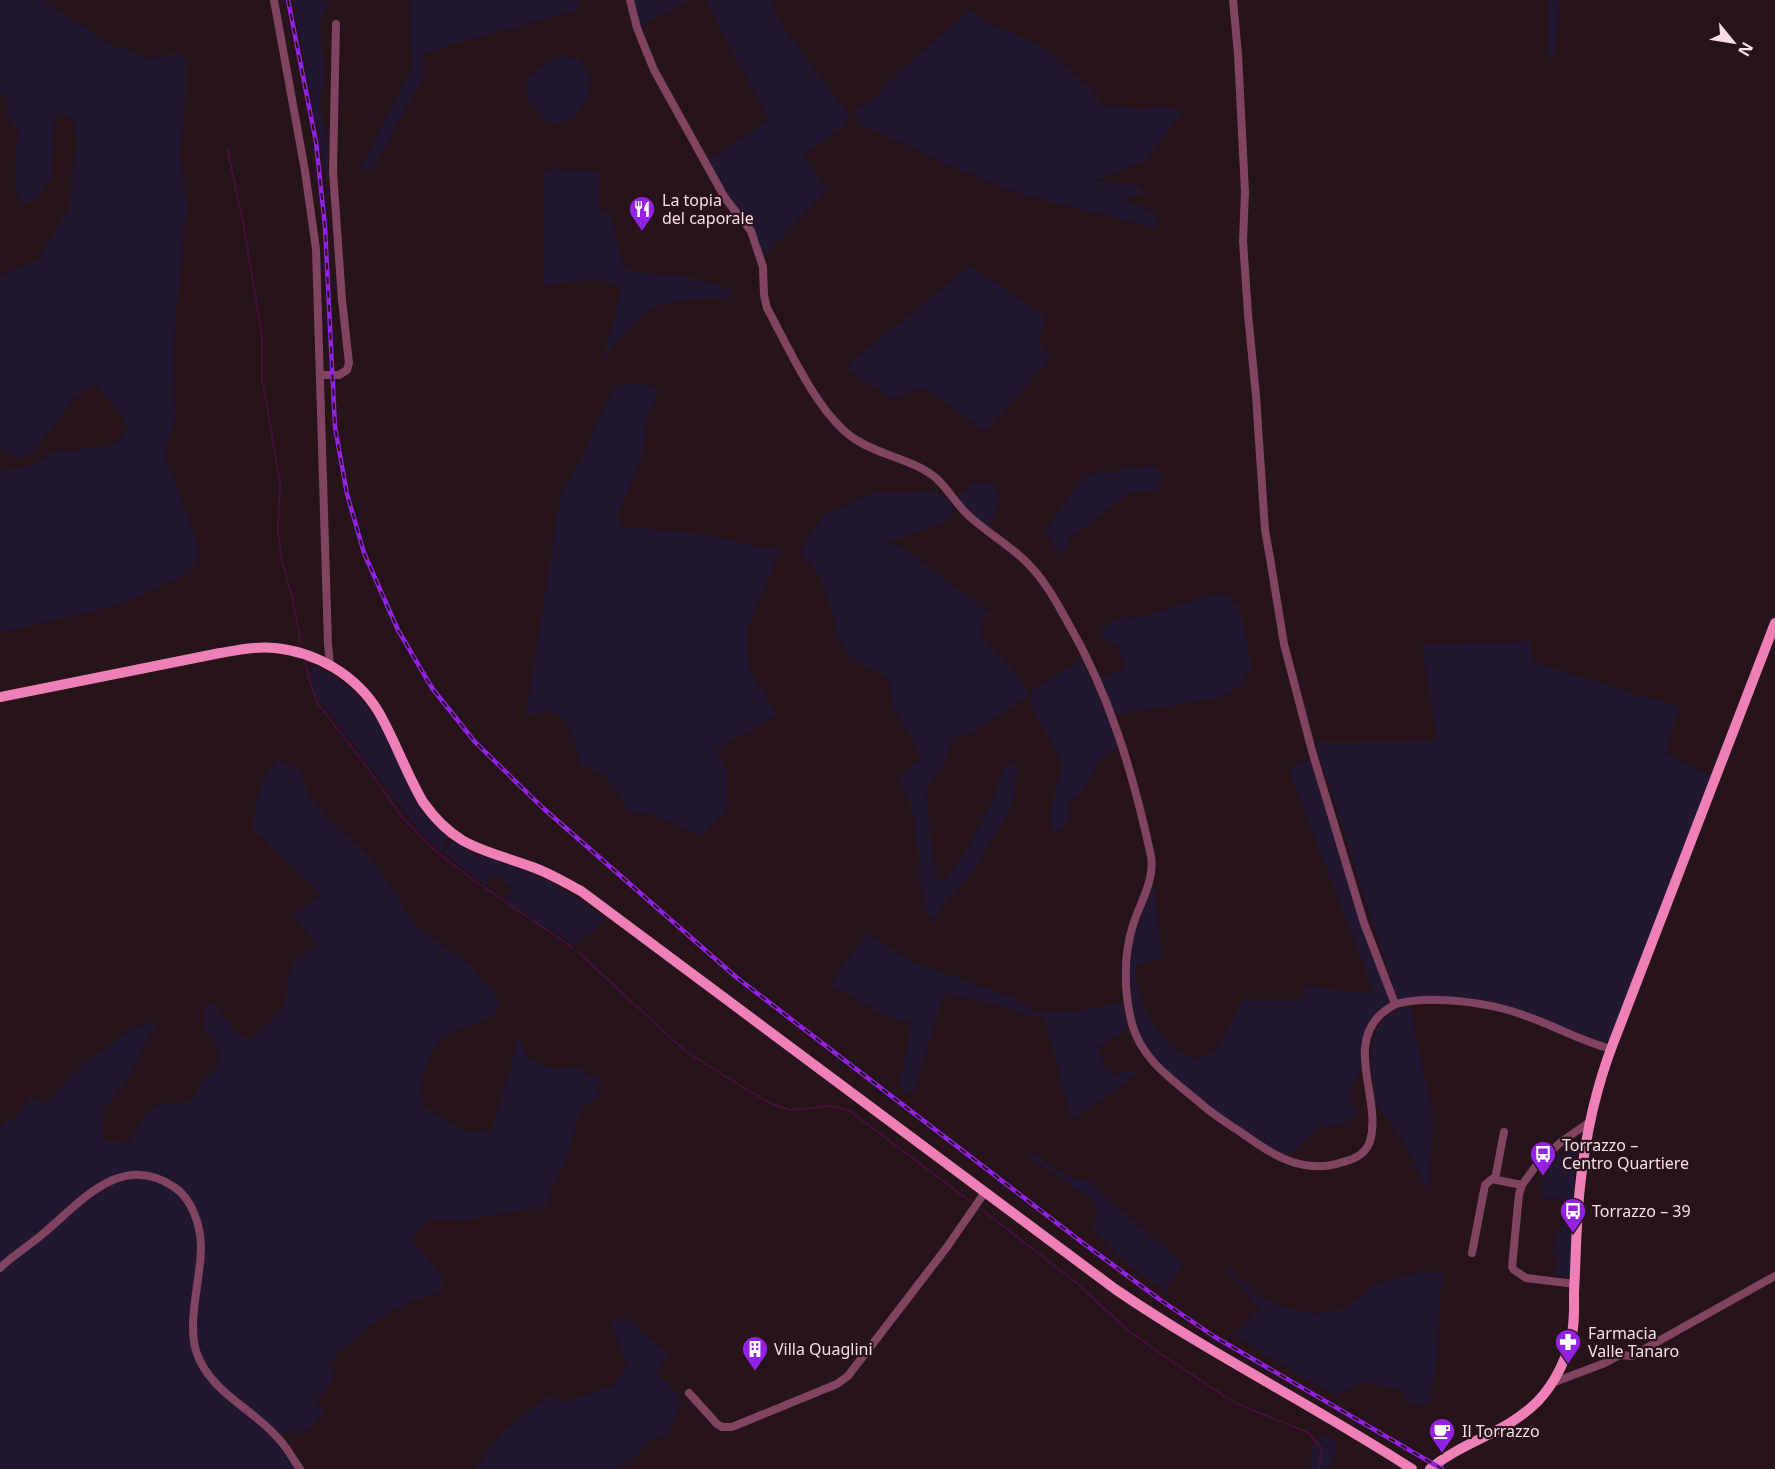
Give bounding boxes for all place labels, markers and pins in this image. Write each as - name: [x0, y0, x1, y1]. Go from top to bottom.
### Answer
- place label: La topia del caporale: [662, 189, 754, 229]
- restaurant icon: La topia del caporale: [627, 194, 657, 232]
- place label: Torrazzo – Centro Quartiere: [1562, 1134, 1689, 1174]
- bus stop icon: Torrazzo – Centro Quartiere: [1528, 1139, 1558, 1177]
- bus stop icon: Torrazzo – 39: [1558, 1196, 1588, 1234]
- place label: Torrazzo – 39: [1592, 1200, 1691, 1222]
- place label: Farmacia Valle Tanaro: [1588, 1322, 1679, 1362]
- pharmacy icon: Farmacia Valle Tanaro: [1553, 1327, 1583, 1365]
- building icon: Villa Quaglini: [740, 1334, 770, 1372]
- place label: Villa Quaglini: [774, 1338, 873, 1360]
- cafe icon: Il Torrazzo: [1427, 1416, 1457, 1454]
- place label: Il Torrazzo: [1462, 1420, 1540, 1442]

